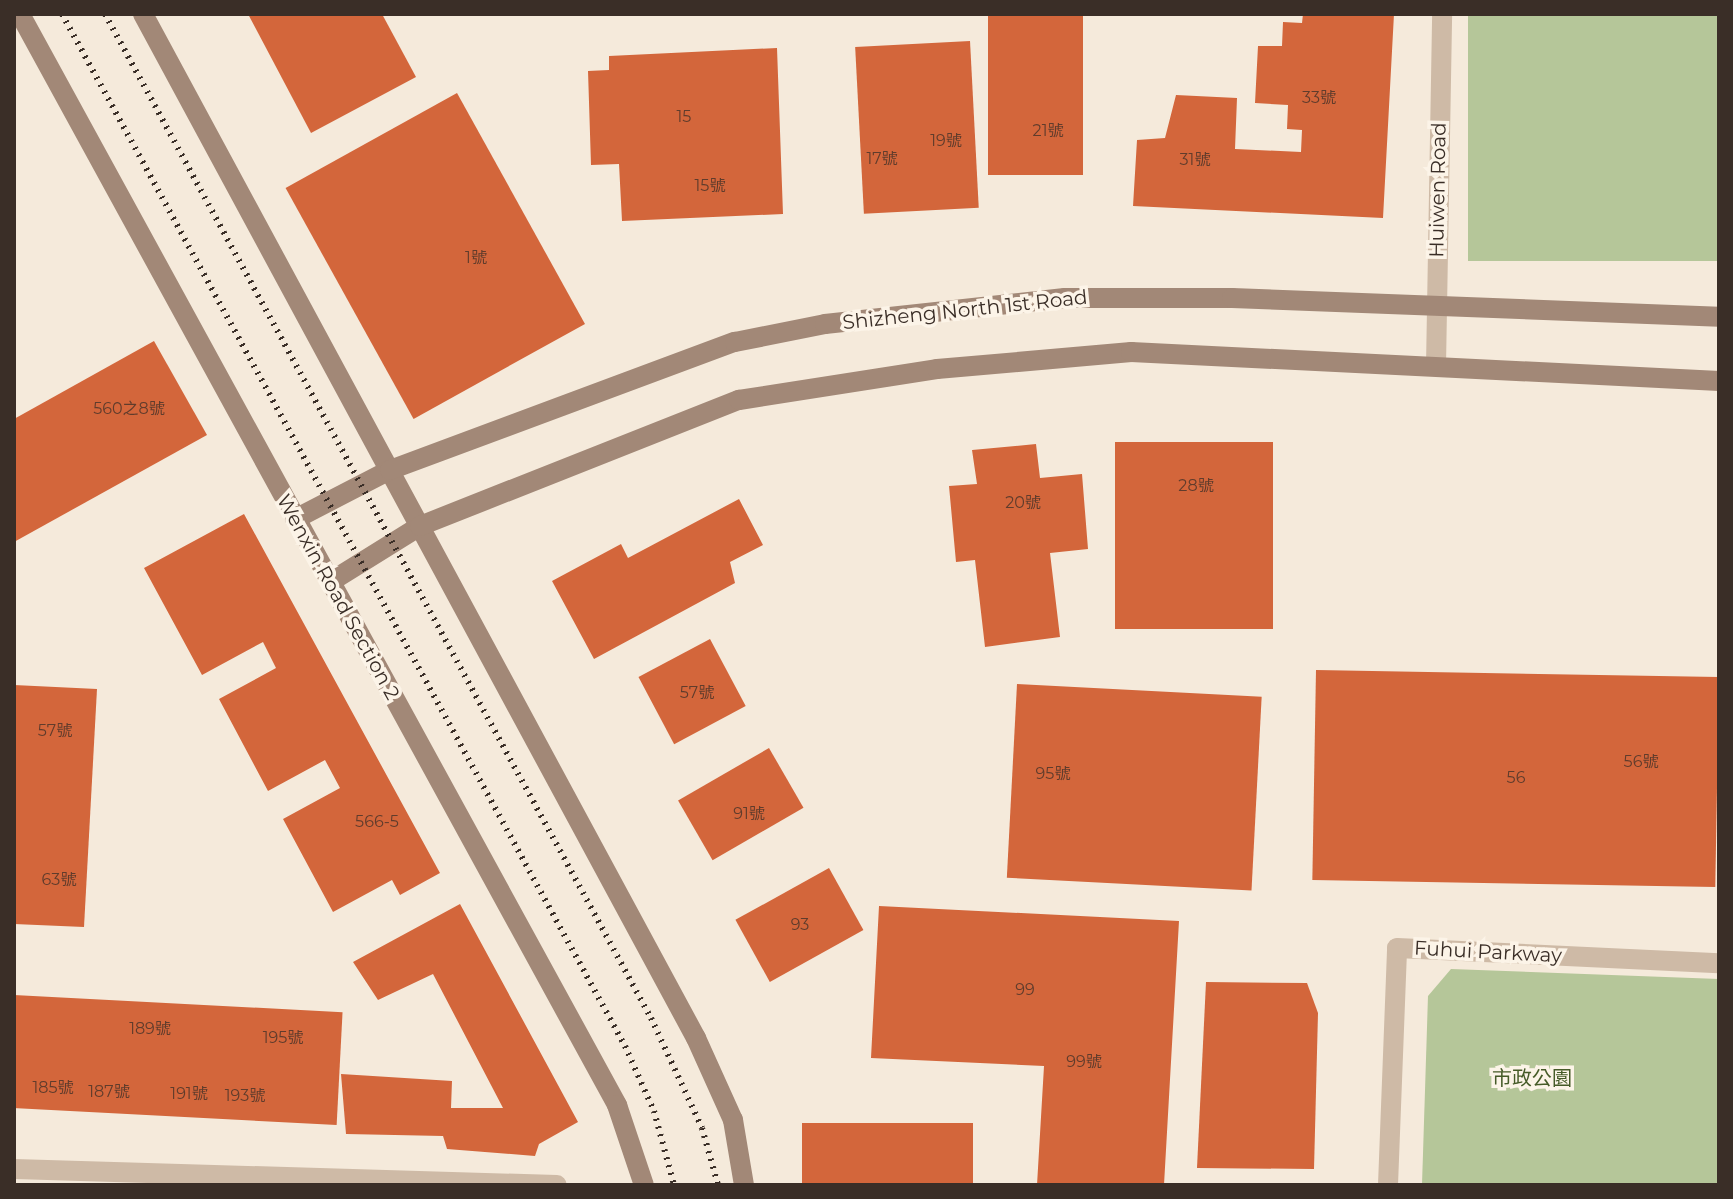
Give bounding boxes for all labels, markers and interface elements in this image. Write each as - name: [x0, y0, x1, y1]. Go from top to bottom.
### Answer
- house number: 33號: [1302, 88, 1336, 108]
- house number: 15: [677, 107, 691, 127]
- house number: 21號: [1033, 121, 1063, 141]
- street label: Huiwen Road: [1425, 122, 1451, 258]
- house number: 19號: [930, 131, 962, 151]
- house number: 17號: [866, 149, 898, 169]
- house number: 31號: [1180, 150, 1210, 170]
- house number: 15號: [695, 176, 725, 196]
- house number: 1號: [465, 248, 487, 268]
- street label: Shizheng North 1st Road: [841, 285, 1089, 335]
- house number: 560之8號: [93, 399, 165, 419]
- house number: 28號: [1178, 476, 1214, 496]
- street label: Wenxin Road Section 2: [272, 490, 404, 704]
- house number: 20號: [1005, 493, 1041, 513]
- house number: 57號: [680, 683, 714, 703]
- house number: 57號: [38, 721, 72, 741]
- house number: 56號: [1624, 752, 1658, 772]
- house number: 95號: [1036, 764, 1070, 784]
- house number: 56: [1507, 768, 1525, 788]
- house number: 91號: [733, 804, 765, 824]
- house number: 566-5: [355, 812, 399, 832]
- house number: 63號: [42, 870, 76, 890]
- house number: 93: [791, 915, 809, 935]
- street label: Fuhui Parkway: [1414, 936, 1562, 968]
- house number: 99: [1015, 980, 1035, 1000]
- house number: 189號: [129, 1019, 171, 1039]
- house number: 195號: [263, 1028, 303, 1048]
- house number: 99號: [1066, 1052, 1102, 1072]
- park label: 市政公園: [1492, 1066, 1572, 1090]
- house number: 185號: [32, 1078, 74, 1098]
- house number: 187號: [88, 1082, 130, 1102]
- house number: 191號: [170, 1084, 208, 1104]
- house number: 193號: [225, 1086, 265, 1106]

